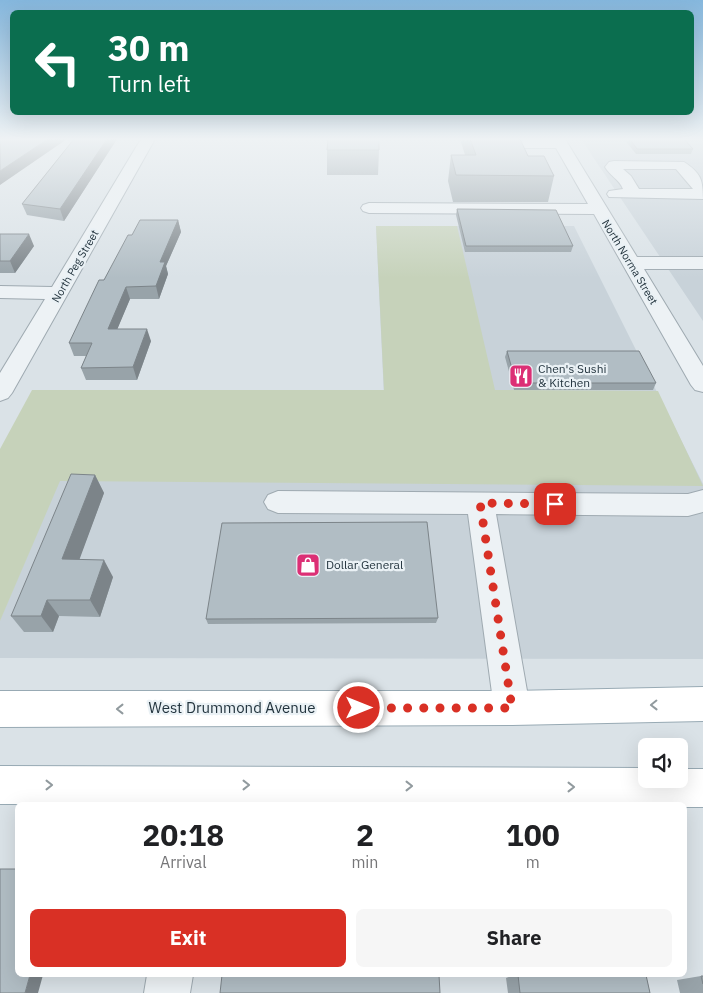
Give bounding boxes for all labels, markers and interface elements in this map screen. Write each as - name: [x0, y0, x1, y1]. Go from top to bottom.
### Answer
- text: 30 m: [108, 25, 190, 71]
- icon: left: [25, 30, 90, 95]
- text: Turn left: [108, 69, 191, 98]
- street label: North Norma Street: [599, 217, 661, 307]
- street label: North Peg Street: [48, 227, 102, 305]
- place label: Chen's Sushi & Kitchen: [538, 361, 607, 390]
- restaurant icon: Chen's Sushi & Kitchen: [508, 363, 534, 389]
- pin: [534, 483, 576, 525]
- icon: arrive: [541, 490, 569, 518]
- shop icon: Dollar General: [295, 552, 321, 578]
- place label: Dollar General: [326, 557, 403, 572]
- position arrow: [332, 681, 384, 733]
- street label: West Drummond Avenue: [149, 698, 315, 717]
- one-way arrow: [650, 700, 658, 710]
- one-way arrow: [116, 704, 124, 714]
- map controls: [638, 738, 688, 788]
- button: sound: [638, 738, 688, 788]
- one-way arrow: [46, 780, 53, 790]
- one-way arrow: [242, 780, 250, 790]
- one-way arrow: [405, 781, 413, 791]
- one-way arrow: [568, 782, 575, 792]
- text: 20:18: [142, 815, 224, 854]
- text: 2: [356, 815, 374, 854]
- text: 100: [506, 815, 560, 854]
- text: Arrival: [160, 852, 207, 872]
- text: min: [351, 852, 378, 872]
- text: m: [526, 852, 540, 872]
- button: Exit: [30, 909, 346, 967]
- button: Share: [356, 909, 672, 967]

